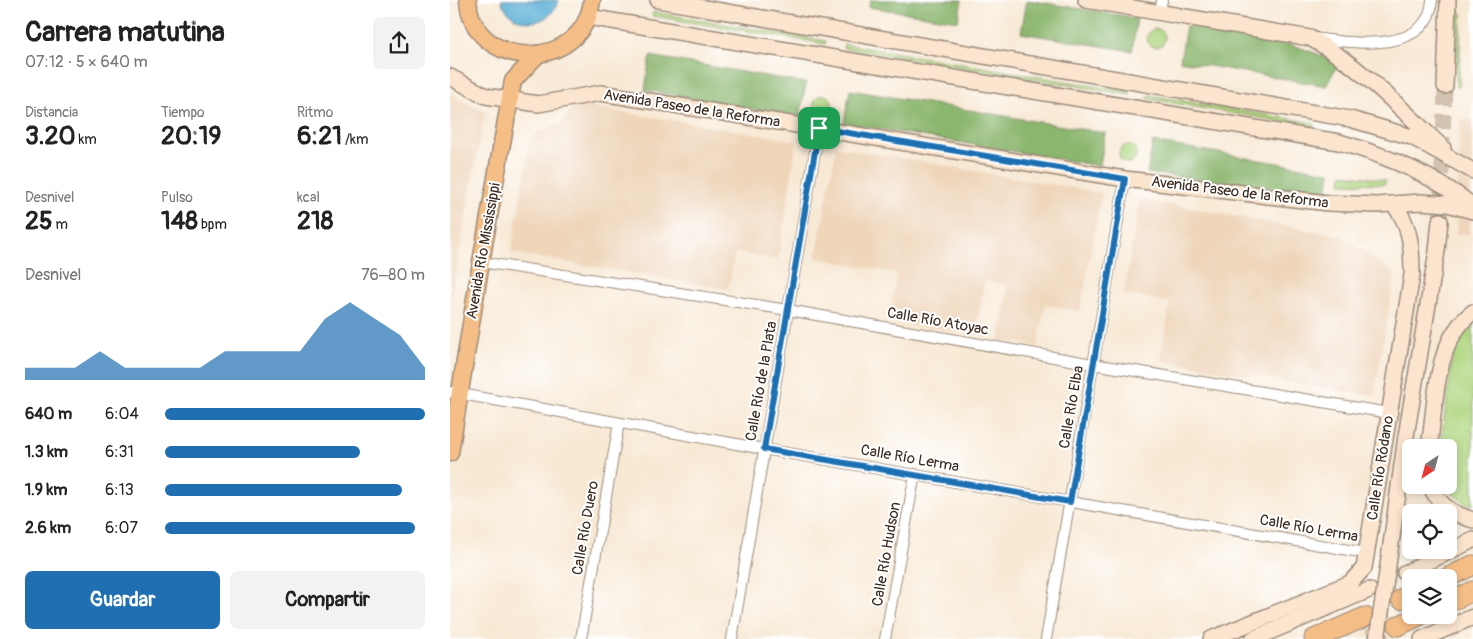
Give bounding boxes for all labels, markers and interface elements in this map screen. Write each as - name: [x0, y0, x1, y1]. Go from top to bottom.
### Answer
- text: Carrera matutina: [25, 15, 225, 50]
- button: share: [373, 17, 425, 69]
- text: 07:12 · 5 × 640 m: [25, 52, 148, 72]
- street label: Avenida Paseo de la Reforma: [602, 85, 782, 132]
- text: Distancia: [25, 104, 78, 121]
- text: Tiempo: [161, 104, 205, 121]
- text: Ritmo: [297, 104, 333, 121]
- pin: [798, 107, 840, 149]
- icon: arrive: [805, 114, 833, 142]
- text: 3.20: [25, 121, 75, 152]
- text: 20:19: [161, 121, 221, 152]
- text: 6:21: [297, 121, 342, 152]
- text: km: [75, 131, 97, 148]
- text: /km: [342, 131, 368, 148]
- street label: Avenida Paseo de la Reforma: [1150, 172, 1330, 213]
- street label: Avenida Río Mississippi: [462, 181, 505, 321]
- text: Desnivel: [25, 189, 74, 206]
- text: Pulso: [161, 189, 193, 206]
- text: kcal: [297, 189, 320, 206]
- text: 25: [25, 206, 53, 237]
- text: 148: [161, 206, 198, 237]
- text: 218: [297, 206, 333, 237]
- text: m: [53, 216, 68, 233]
- text: bpm: [198, 216, 227, 233]
- text: Desnivel: [25, 265, 81, 285]
- text: 76–80 m: [361, 265, 425, 285]
- street label: Calle Río Atoyac: [886, 303, 991, 340]
- street label: Calle Río de la Plata: [742, 320, 781, 443]
- street label: Calle Río Elba: [1055, 364, 1088, 450]
- text: 640 m: [25, 404, 72, 424]
- text: 6:04: [105, 404, 139, 424]
- street label: Calle Río Ródano: [1363, 414, 1398, 522]
- north arrow: [1402, 439, 1458, 494]
- map controls: [1402, 439, 1457, 624]
- street label: Calle Río Lerma: [859, 440, 961, 477]
- text: 1.3 km: [25, 442, 68, 462]
- text: 6:31: [105, 442, 134, 462]
- street label: Calle Río Duero: [568, 479, 603, 577]
- text: 1.9 km: [25, 480, 67, 500]
- text: 6:13: [105, 480, 134, 500]
- street label: Calle Río Hudson: [868, 500, 905, 608]
- button: locate: [1402, 504, 1457, 559]
- street label: Calle Río Lerma: [1258, 510, 1360, 547]
- text: 2.6 km: [25, 518, 71, 538]
- text: 6:07: [105, 518, 138, 538]
- button: layers: [1402, 569, 1457, 624]
- button: Guardar: [25, 571, 220, 629]
- button: Compartir: [230, 571, 425, 629]

